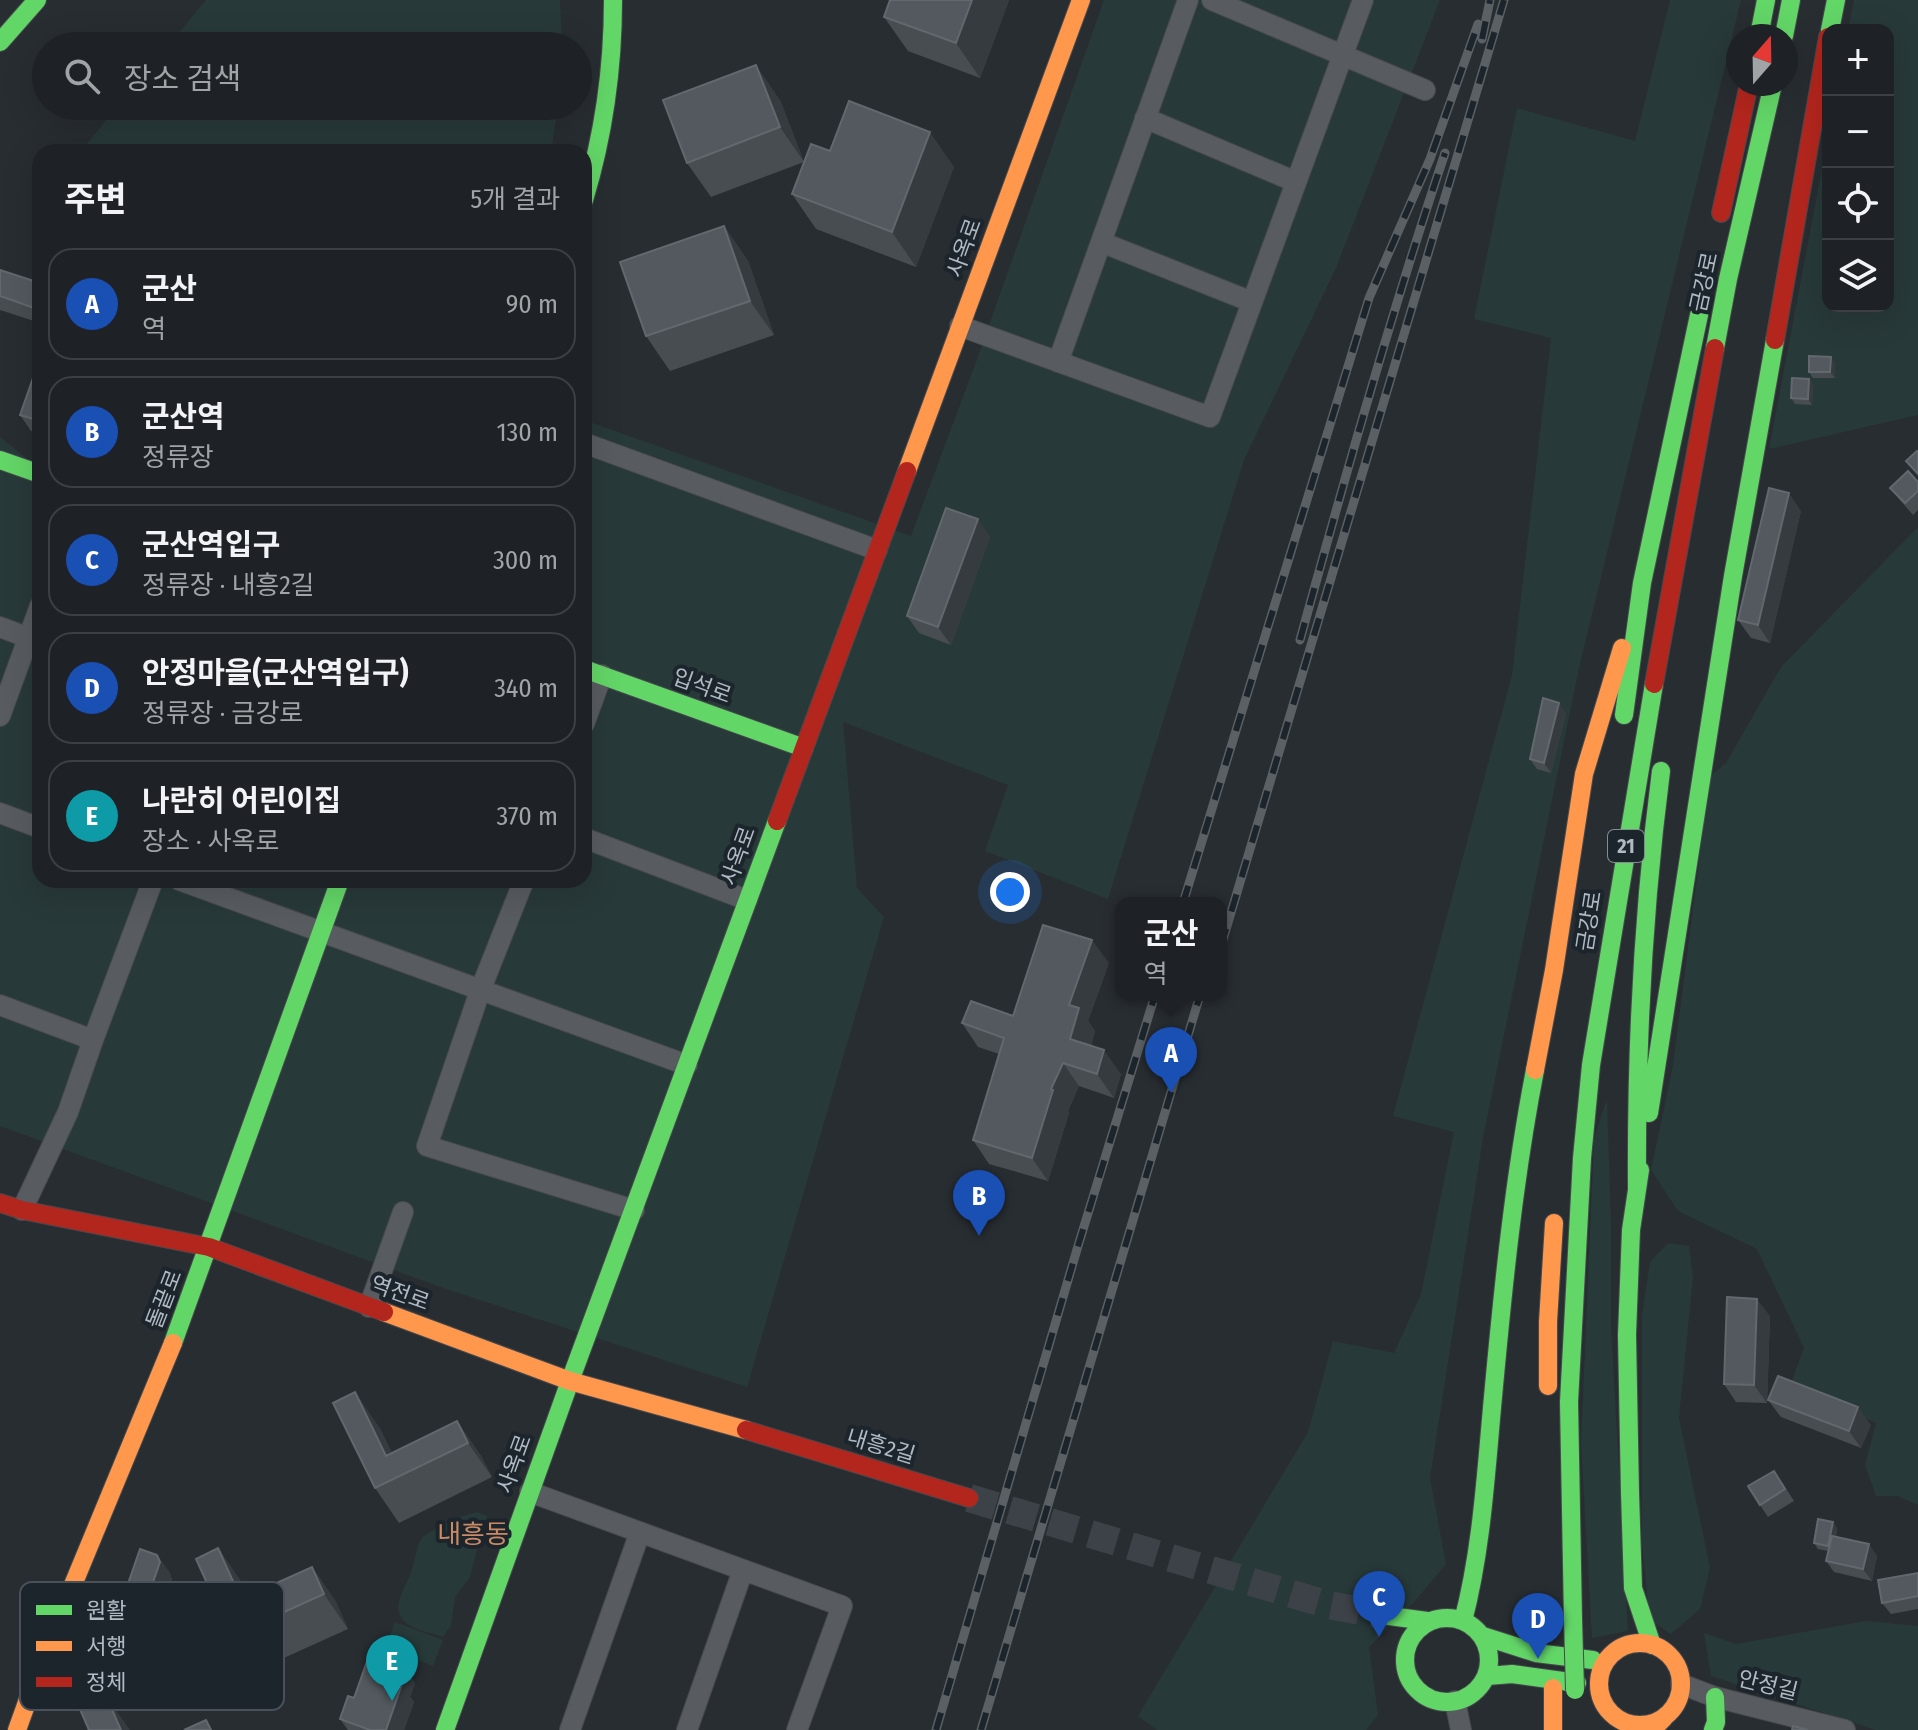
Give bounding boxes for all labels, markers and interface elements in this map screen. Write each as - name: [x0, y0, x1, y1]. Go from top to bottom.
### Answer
- north arrow: [1726, 24, 1798, 96]
- map controls: [1822, 24, 1894, 312]
- button: +: [1822, 24, 1894, 96]
- search box: [32, 32, 592, 120]
- icon: search: [60, 54, 104, 98]
- text: 장소 검색: [124, 61, 241, 97]
- button: −: [1822, 96, 1894, 168]
- button: locate: [1822, 168, 1894, 240]
- text: 주변: [64, 179, 127, 220]
- text: 5개 결과: [470, 184, 560, 215]
- street label: 사옥로: [941, 215, 987, 281]
- button: layers: [1822, 240, 1894, 312]
- street label: 금강로: [1684, 249, 1724, 315]
- text: 군산: [142, 271, 197, 307]
- text: A: [85, 289, 99, 320]
- text: 90 m: [506, 289, 558, 320]
- text: 역: [142, 314, 166, 345]
- text: 군산역: [142, 399, 225, 435]
- text: B: [85, 417, 99, 448]
- text: 130 m: [496, 417, 558, 448]
- text: 정류장: [142, 442, 214, 473]
- text: 군산역입구: [142, 527, 280, 563]
- text: C: [85, 545, 99, 576]
- text: 300 m: [493, 545, 558, 576]
- text: 정류장 · 내흥2길: [142, 570, 315, 601]
- text: 안정마을(군산역입구): [142, 655, 408, 691]
- street label: 입석로: [669, 663, 735, 709]
- text: D: [84, 673, 100, 704]
- text: 340 m: [494, 673, 558, 704]
- text: 정류장 · 금강로: [142, 698, 303, 729]
- text: 나란히 어린이집: [142, 783, 341, 819]
- text: E: [86, 801, 98, 832]
- text: 370 m: [497, 801, 558, 832]
- street label: 사옥로: [715, 823, 761, 889]
- text: 장소 · 사옥로: [142, 826, 279, 857]
- road number: 21: [1608, 830, 1644, 862]
- your location: [990, 872, 1030, 912]
- street label: 금강로: [1571, 889, 1607, 953]
- popup: [1115, 897, 1227, 1001]
- text: 군산: [1143, 916, 1199, 952]
- text: 역: [1143, 959, 1167, 990]
- pin: A: [1145, 1027, 1197, 1093]
- pin: B: [953, 1170, 1005, 1236]
- street label: 돌끝로: [141, 1266, 187, 1332]
- street label: 역전로: [367, 1270, 433, 1316]
- street label: 내흥2길: [843, 1423, 919, 1469]
- street label: 사옥로: [491, 1431, 537, 1497]
- district label: 내흥동: [437, 1519, 509, 1550]
- pin: C: [1353, 1571, 1405, 1637]
- legend: [20, 1582, 284, 1710]
- pin: D: [1512, 1593, 1564, 1659]
- text: 원활: [86, 1597, 126, 1624]
- text: 서행: [86, 1633, 126, 1660]
- pin: E: [366, 1635, 418, 1701]
- street label: 안정길: [1735, 1665, 1801, 1705]
- text: 정체: [86, 1669, 126, 1696]

